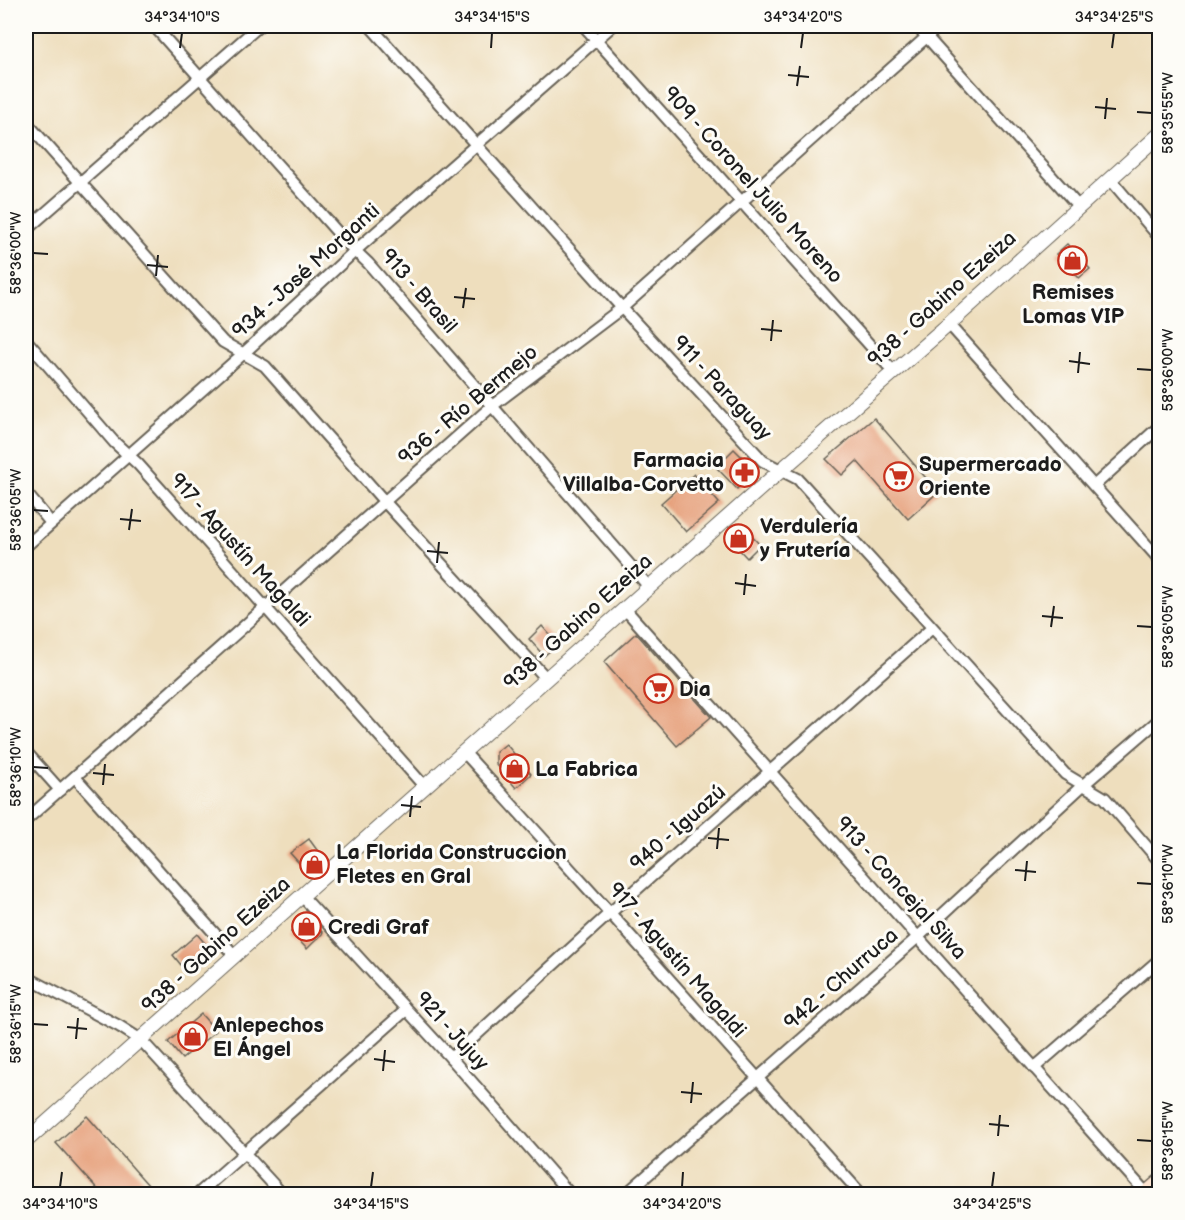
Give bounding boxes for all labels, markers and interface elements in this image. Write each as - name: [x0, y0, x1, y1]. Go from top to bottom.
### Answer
- text: 34°34'10"S: [144, 8, 220, 27]
- text: 34°34'15"S: [454, 8, 530, 27]
- text: 34°34'20"S: [764, 8, 842, 27]
- text: 34°34'25"S: [1075, 8, 1153, 27]
- text: 58°35'55"W: [1159, 72, 1178, 154]
- street label: 909 - Coronel Julio Moreno: [658, 81, 848, 289]
- street label: 934 - José Morganti: [227, 198, 385, 344]
- text: 58°36'00"W: [7, 211, 26, 294]
- street label: 938 - Gabino Ezeiza: [863, 226, 1021, 372]
- street label: 913 - Brasil: [375, 244, 463, 338]
- shop icon: Remises Lomas VIP: [1057, 245, 1089, 277]
- place label: Remises Lomas VIP: [1022, 280, 1125, 329]
- text: 58°36'00"W: [1159, 328, 1178, 411]
- street label: 911 - Paraguay: [667, 330, 777, 446]
- street label: 936 - Río Bermejo: [393, 339, 543, 470]
- place label: Farmacia Villalba-Corvetto: [563, 448, 724, 497]
- place label: Supermercado Oriente: [919, 452, 1062, 501]
- pharmacy icon: Farmacia Villalba-Corvetto: [729, 456, 761, 488]
- supermarket icon: Supermercado Oriente: [882, 460, 914, 492]
- text: 58°36'05"W: [7, 468, 26, 551]
- street label: 917 - Agustín Magaldi: [165, 468, 315, 632]
- place label: Verdulería y Frutería: [760, 514, 858, 563]
- shop icon: Verdulería y Frutería: [723, 522, 755, 554]
- street label: 938 - Gabino Ezeiza: [499, 549, 657, 695]
- text: 58°36'05"W: [1159, 585, 1178, 668]
- supermarket icon: Dia: [642, 673, 674, 705]
- place label: Dia: [679, 677, 711, 702]
- text: 58°36'10"W: [7, 727, 26, 807]
- shop icon: La Fabrica: [498, 753, 530, 785]
- place label: La Fabrica: [535, 757, 638, 782]
- street label: 940 - Iguazú: [625, 780, 731, 876]
- street label: 913 - Concejal Silva: [830, 811, 972, 965]
- place label: La Florida Construccion Fletes en Gral: [336, 840, 567, 889]
- text: 58°36'10"W: [1159, 844, 1178, 924]
- shop icon: La Florida Construccion Fletes en Gral: [299, 848, 331, 880]
- street label: 938 - Gabino Ezeiza: [137, 872, 295, 1018]
- street label: 917 - Agustín Magaldi: [603, 877, 751, 1043]
- shop icon: Credi Graf: [291, 911, 323, 943]
- place label: Credi Graf: [328, 915, 430, 940]
- street label: 942 - Churruca: [779, 923, 903, 1035]
- text: 58°36'15"W: [7, 984, 26, 1064]
- street label: 921 - Jujuy: [410, 986, 494, 1076]
- place label: Anlepechos El Ángel: [212, 1013, 324, 1062]
- shop icon: Anlepechos El Ángel: [176, 1021, 208, 1053]
- text: 58°36'15"W: [1159, 1101, 1178, 1181]
- text: 34°34'10"S: [22, 1195, 98, 1214]
- text: 34°34'15"S: [333, 1195, 409, 1214]
- text: 34°34'20"S: [643, 1195, 721, 1214]
- text: 34°34'25"S: [953, 1195, 1031, 1214]

